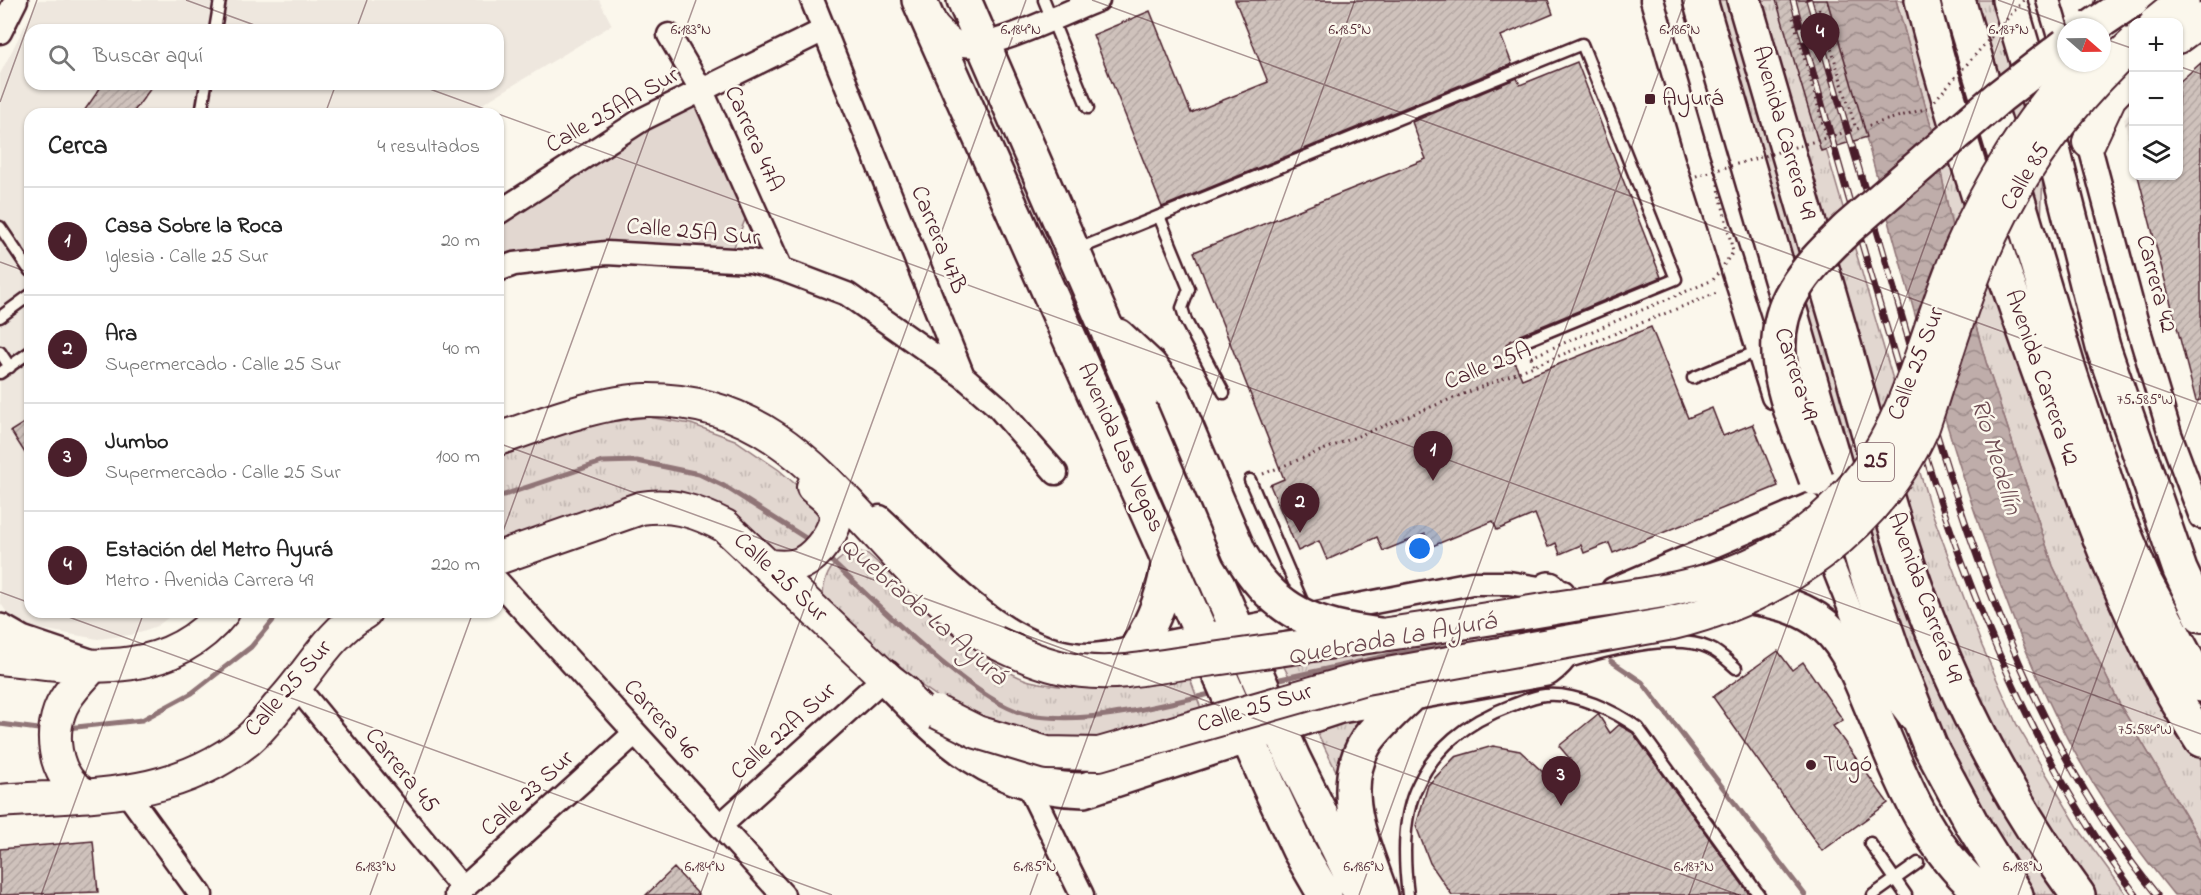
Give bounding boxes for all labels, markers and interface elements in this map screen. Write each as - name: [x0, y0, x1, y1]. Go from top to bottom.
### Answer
- pin: 4: [1800, 14, 1840, 63]
- north arrow: [2057, 18, 2111, 72]
- map controls: [2129, 18, 2183, 180]
- button: +: [2129, 18, 2183, 72]
- text: 6.183°N: [671, 19, 711, 41]
- text: 6.184°N: [1001, 19, 1041, 41]
- text: 6.185°N: [1329, 19, 1371, 41]
- text: 6.186°N: [1660, 19, 1700, 41]
- text: 6.187°N: [1989, 19, 2029, 41]
- search box: [24, 24, 504, 90]
- icon: search: [45, 41, 78, 74]
- text: Buscar aquí: [93, 41, 203, 73]
- street label: Avenida Carrera 49: [1741, 42, 1825, 225]
- street label: Calle 25AA Sur: [540, 58, 687, 163]
- button: −: [2129, 72, 2183, 126]
- street label: Carrera 47A: [714, 80, 792, 198]
- place label: Ayurá: [1662, 82, 1723, 118]
- marker: Ayurá: [1643, 92, 1657, 106]
- button: layers: [2129, 126, 2183, 180]
- text: Cerca: [48, 128, 108, 166]
- text: 4 resultados: [377, 133, 480, 162]
- street label: Calle 85: [1992, 136, 2060, 218]
- street label: Carrera 47B: [900, 181, 976, 299]
- street label: Calle 25A Sur: [625, 210, 762, 256]
- text: Casa Sobre la Roca: [105, 211, 283, 243]
- text: 1: [64, 227, 71, 256]
- text: 20 m: [441, 227, 480, 256]
- street label: Carrera 42: [2125, 231, 2185, 337]
- text: Iglesia · Calle 25 Sur: [105, 243, 268, 272]
- street label: Avenida Carrera 42: [1994, 285, 2088, 471]
- street label: Calle 25 Sur: [1879, 302, 1955, 426]
- text: Ara: [105, 319, 137, 351]
- street label: Carrera 49: [1764, 323, 1827, 425]
- street label: Calle 25A: [1439, 334, 1537, 400]
- text: 2: [63, 335, 72, 364]
- text: 40 m: [443, 335, 480, 364]
- text: Supermercado · Calle 25 Sur: [105, 351, 341, 380]
- street label: Avenida Las Vegas: [1067, 358, 1173, 538]
- text: 75.585°W: [2117, 389, 2173, 411]
- water label: Río Medellín: [1959, 395, 2031, 521]
- text: Jumbo: [105, 427, 168, 459]
- pin: 1: [1414, 432, 1452, 481]
- text: 3: [63, 443, 72, 472]
- text: 100 m: [436, 443, 480, 472]
- road number: 25: [1858, 443, 1894, 481]
- text: Supermercado · Calle 25 Sur: [105, 459, 341, 488]
- pin: 2: [1280, 484, 1320, 533]
- street label: Avenida Carrera 49: [1877, 508, 1971, 689]
- street label: Calle 25 Sur: [725, 525, 836, 632]
- water label: Quebrada La Ayurá: [831, 529, 1016, 697]
- your location: [1405, 534, 1434, 563]
- text: Estación del Metro Ayurá: [105, 535, 332, 567]
- text: 4: [63, 551, 72, 580]
- text: 220 m: [431, 551, 480, 580]
- text: Metro · Avenida Carrera 49: [105, 567, 313, 596]
- water label: Quebrada La Ayurá: [1285, 603, 1501, 677]
- street label: Calle 25 Sur: [237, 632, 342, 745]
- street label: Carrera 46: [614, 672, 706, 769]
- street label: Calle 22A Sur: [723, 674, 845, 789]
- street label: Calle 25 Sur: [1193, 675, 1318, 743]
- text: 75.584°W: [2118, 719, 2172, 741]
- street label: Carrera 45: [355, 720, 447, 822]
- street label: Calle 23 Sur: [473, 742, 583, 846]
- place label: Tugó: [1823, 748, 1872, 783]
- pin: 3: [1542, 756, 1580, 806]
- marker: Tugó: [1804, 758, 1818, 772]
- text: 6.183°N: [356, 856, 396, 878]
- text: 6.184°N: [685, 856, 725, 878]
- text: 6.185°N: [1014, 856, 1056, 878]
- text: 6.186°N: [1344, 856, 1384, 878]
- text: 6.187°N: [1674, 856, 1714, 878]
- text: 6.188°N: [2003, 856, 2043, 878]

